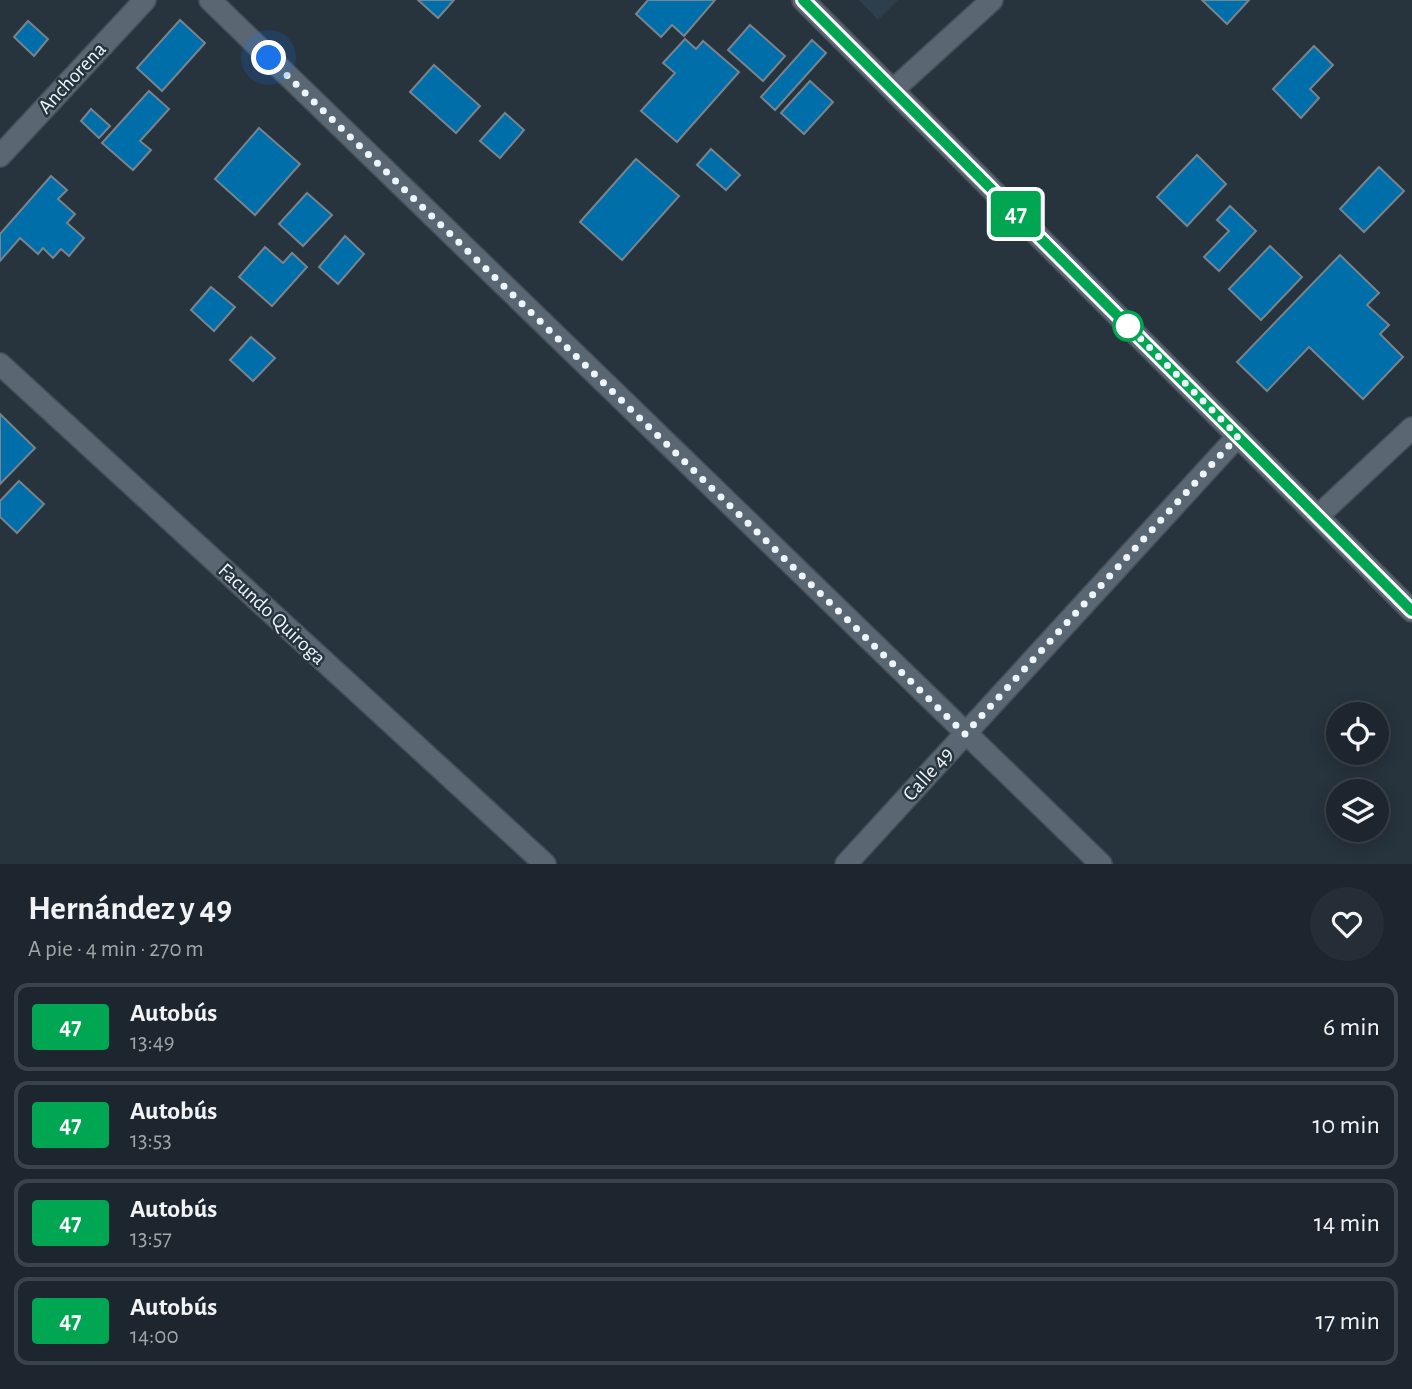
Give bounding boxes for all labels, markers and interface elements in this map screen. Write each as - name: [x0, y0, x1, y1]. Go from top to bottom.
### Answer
- street label: Anchorena: [34, 38, 110, 118]
- your location: [251, 40, 286, 75]
- line badge: 47: [984, 191, 1048, 237]
- text: 47: [1005, 202, 1027, 226]
- unlabelled marker: [1113, 311, 1143, 341]
- street label: Facundo Quiroga: [214, 559, 330, 669]
- map controls: [1326, 702, 1389, 842]
- button: locate: [1326, 702, 1389, 765]
- street label: Calle 49: [899, 743, 957, 805]
- button: layers: [1326, 779, 1389, 842]
- button: heart: [1310, 887, 1384, 961]
- text: Hernández y 49: [28, 893, 232, 926]
- text: A pie · 4 min · 270 m: [28, 938, 204, 961]
- text: Autobús: [130, 1000, 217, 1026]
- text: 6 min: [1323, 1014, 1380, 1040]
- text: 47: [59, 1015, 82, 1039]
- text: 13:49: [130, 1031, 175, 1054]
- text: Autobús: [130, 1098, 217, 1124]
- text: 10 min: [1313, 1112, 1380, 1138]
- text: 47: [59, 1113, 82, 1137]
- text: 13:53: [130, 1129, 172, 1152]
- text: Autobús: [130, 1196, 217, 1222]
- text: 14 min: [1314, 1210, 1380, 1236]
- text: 47: [59, 1211, 82, 1235]
- text: 13:57: [130, 1227, 172, 1250]
- text: Autobús: [130, 1294, 217, 1320]
- text: 17 min: [1315, 1308, 1380, 1334]
- text: 47: [59, 1309, 82, 1333]
- text: 14:00: [130, 1325, 179, 1348]

